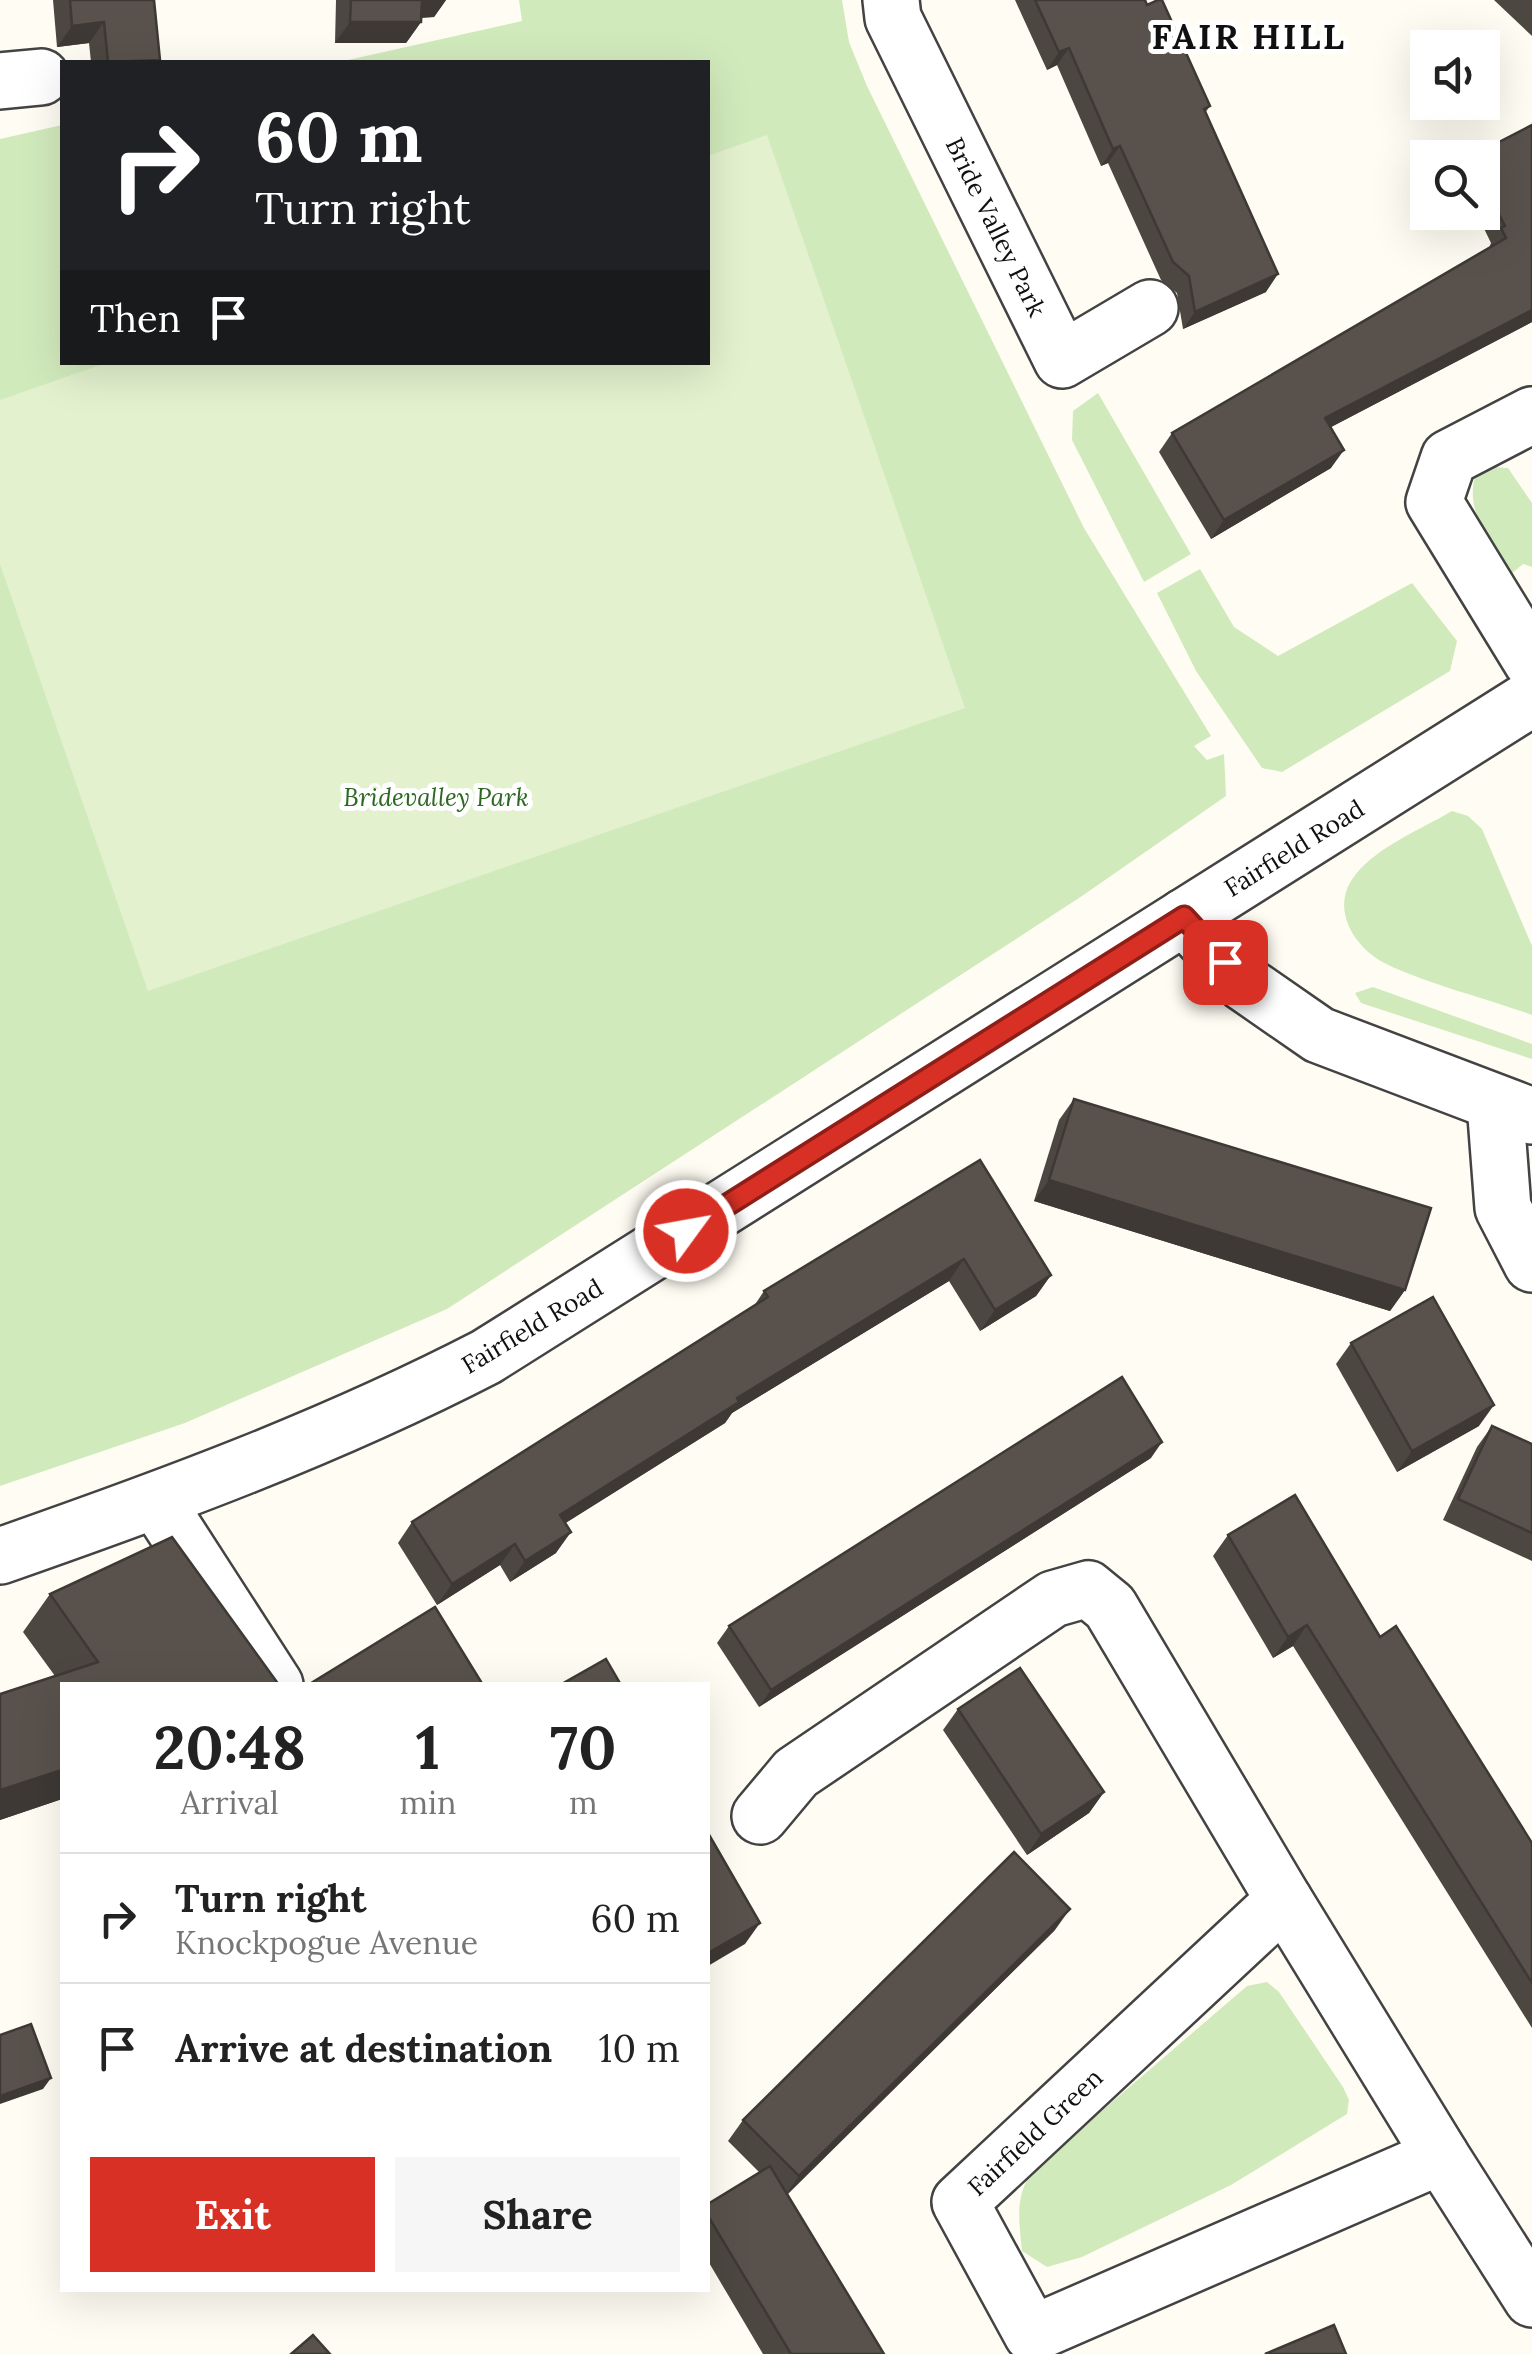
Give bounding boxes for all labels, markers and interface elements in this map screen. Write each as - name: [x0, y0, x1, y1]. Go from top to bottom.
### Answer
- district label: FAIR HILL: [1152, 14, 1346, 59]
- map controls: [1410, 30, 1500, 230]
- button: sound: [1410, 30, 1500, 120]
- text: 60 m: [255, 92, 423, 181]
- icon: right: [90, 100, 220, 230]
- street label: Bride Valley Park: [939, 132, 1054, 322]
- button: search: [1410, 140, 1500, 230]
- text: Turn right: [255, 179, 471, 236]
- icon: arrive: [201, 290, 256, 345]
- text: Then: [90, 294, 181, 342]
- park label: Bridevalley Park: [343, 781, 529, 813]
- street label: Fairfield Road: [1218, 792, 1370, 904]
- pin: [1183, 920, 1268, 1005]
- icon: arrive: [1198, 935, 1253, 990]
- position arrow: [634, 1179, 738, 1283]
- street label: Fairfield Road: [456, 1271, 608, 1381]
- text: 20:48: [154, 1709, 306, 1785]
- text: 1: [416, 1709, 440, 1785]
- text: 70: [550, 1709, 616, 1785]
- text: Arrival: [181, 1782, 279, 1823]
- text: min: [399, 1782, 457, 1823]
- text: m: [569, 1782, 598, 1823]
- text: Turn right: [175, 1874, 366, 1922]
- icon: right: [90, 1891, 145, 1946]
- text: 60 m: [590, 1894, 680, 1942]
- text: Knockpogue Avenue: [175, 1922, 478, 1963]
- icon: arrive: [90, 2021, 145, 2076]
- text: Arrive at destination: [175, 2024, 552, 2072]
- text: 10 m: [599, 2024, 680, 2072]
- street label: Fairfield Green: [961, 2061, 1109, 2203]
- button: Exit: [90, 2157, 375, 2272]
- button: Share: [395, 2157, 680, 2272]

